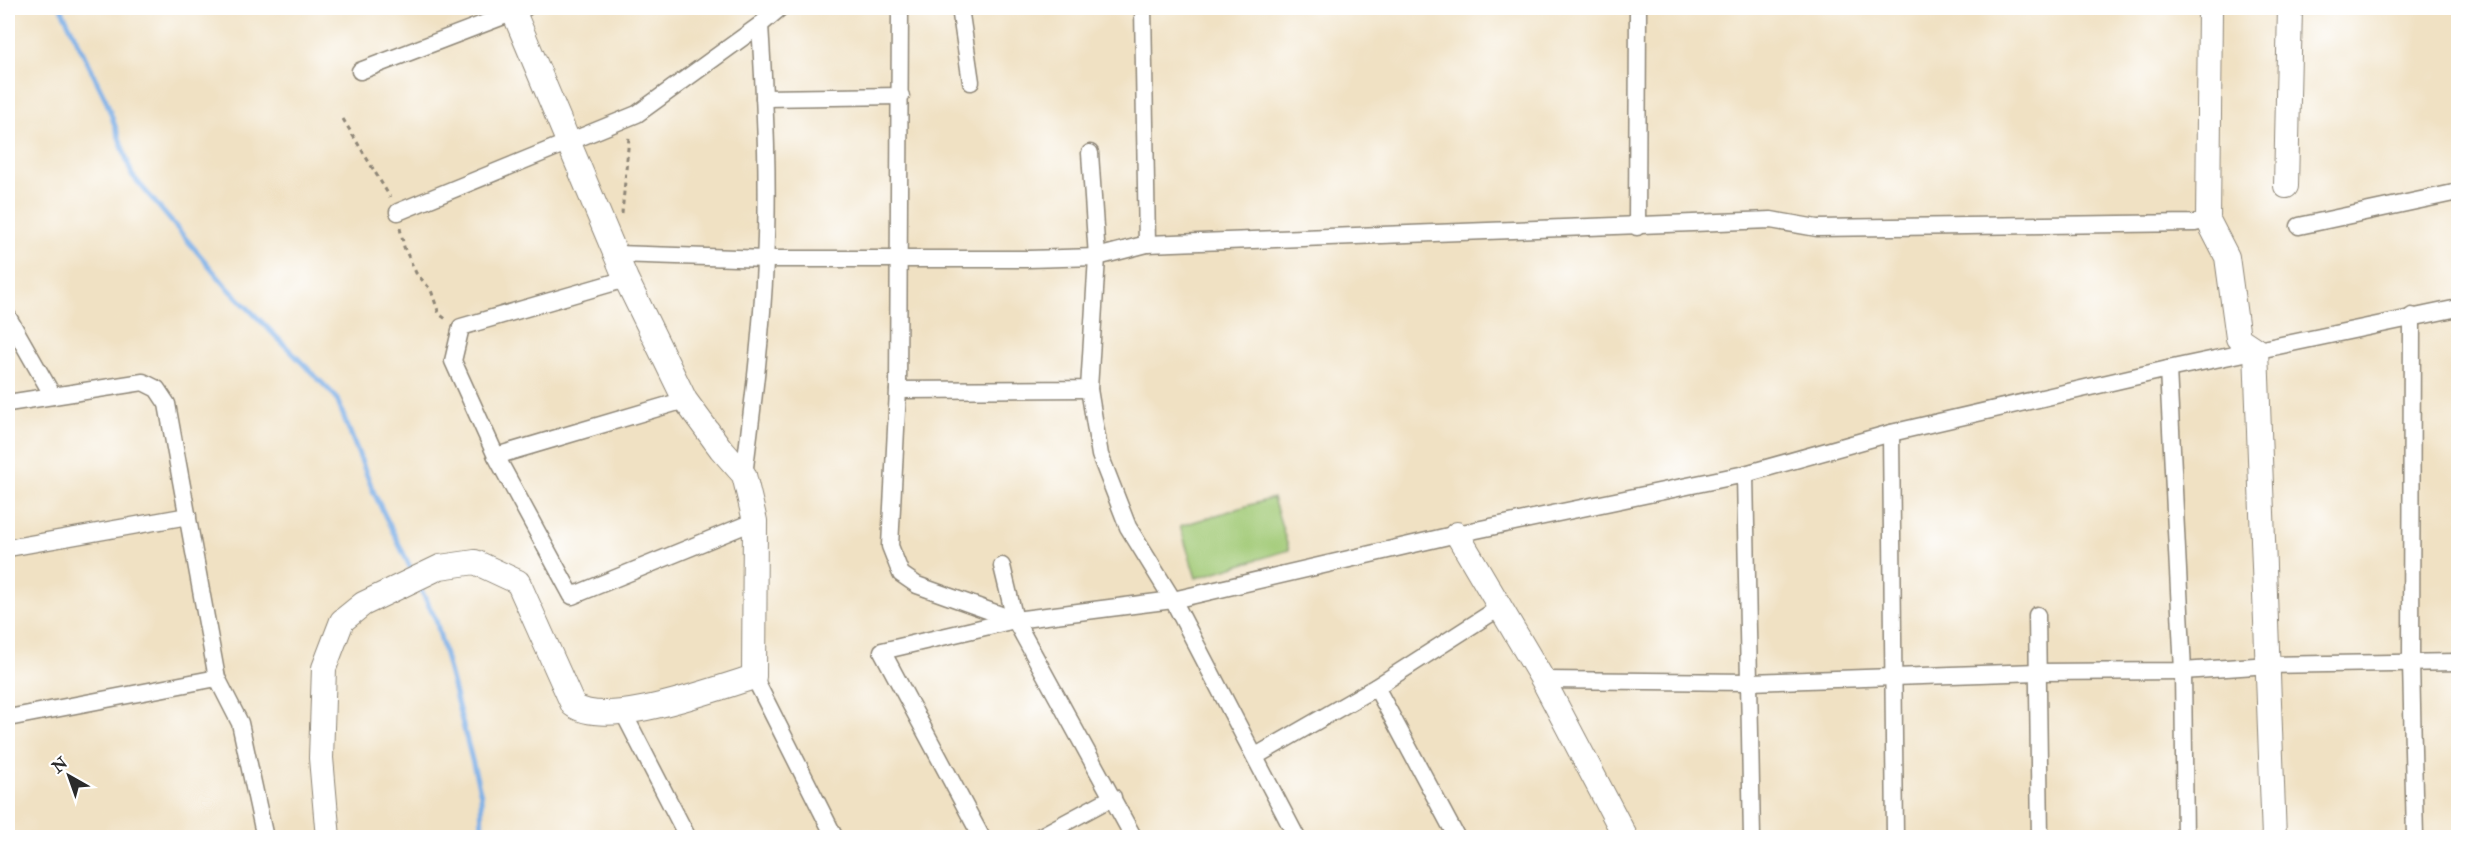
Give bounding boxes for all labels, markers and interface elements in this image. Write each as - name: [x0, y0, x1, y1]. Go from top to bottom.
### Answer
- north arrow: [39, 746, 99, 806]
- text: N: [47, 753, 72, 778]

